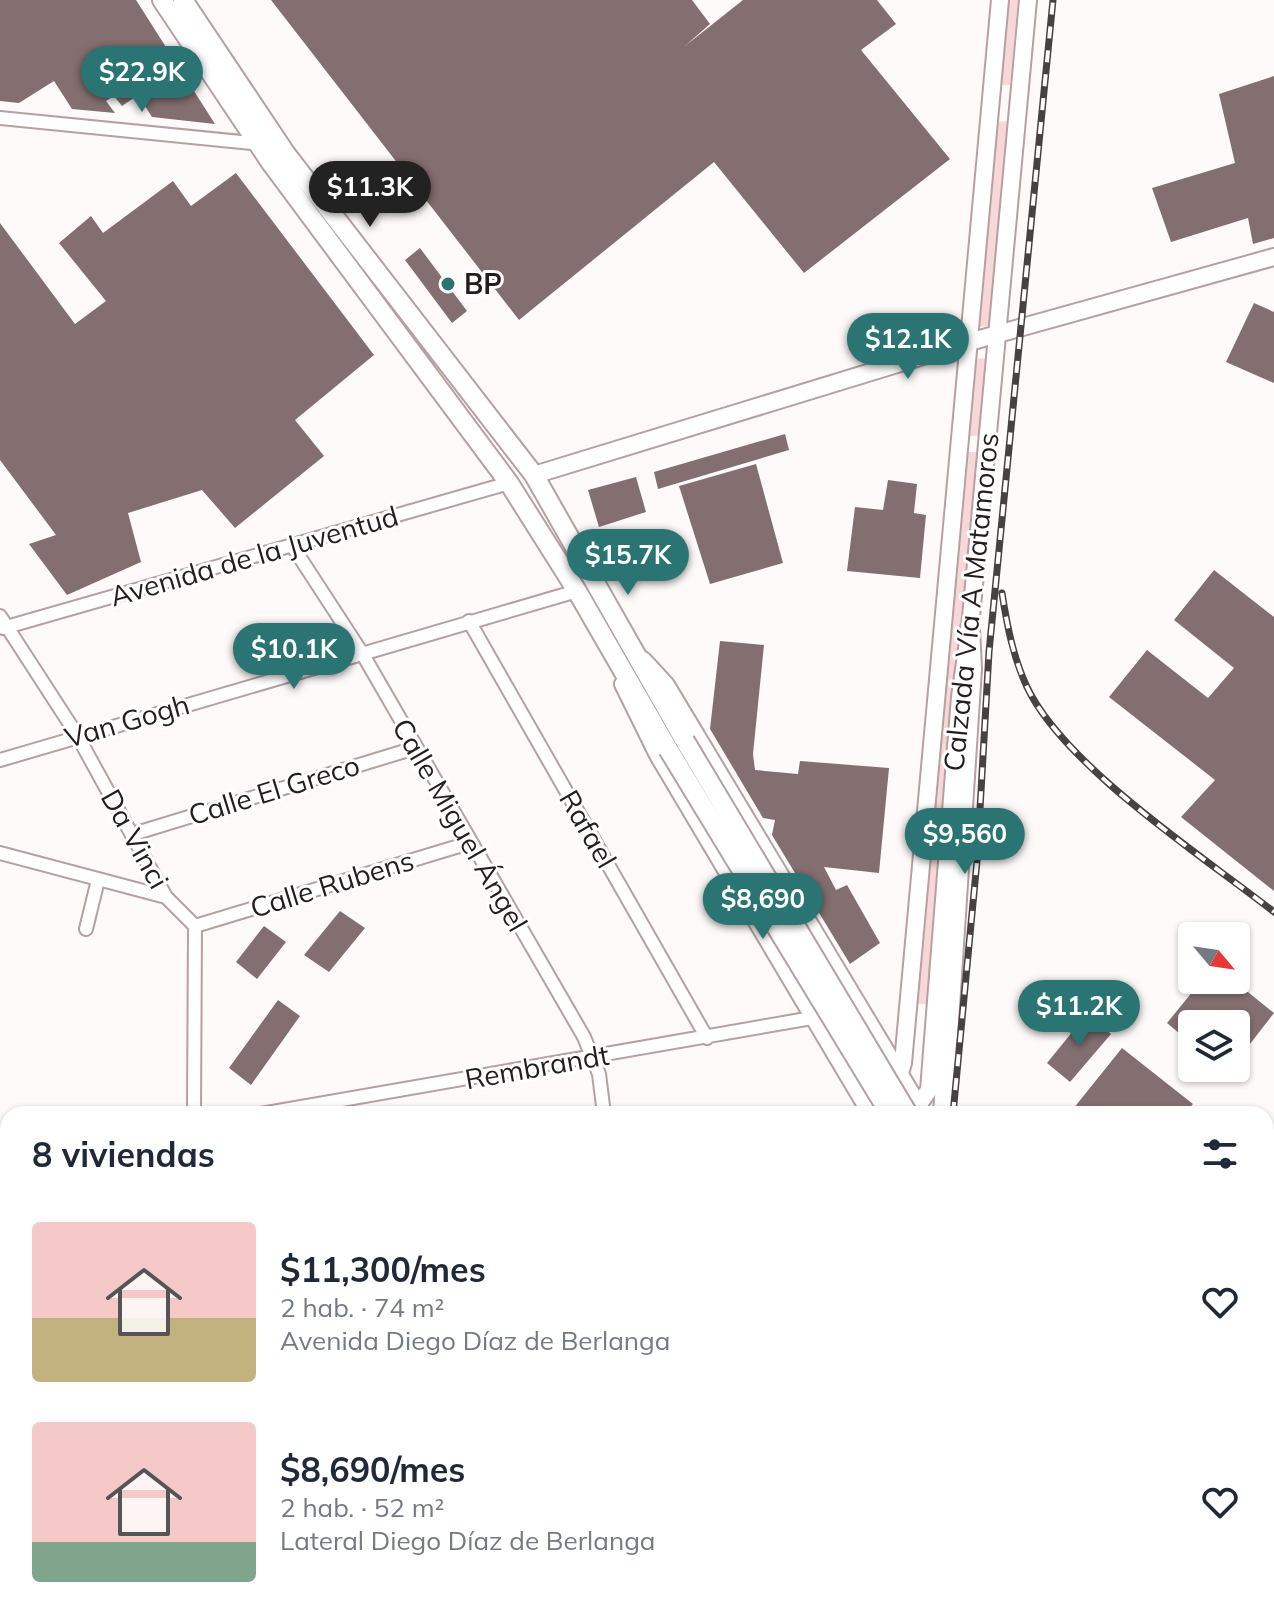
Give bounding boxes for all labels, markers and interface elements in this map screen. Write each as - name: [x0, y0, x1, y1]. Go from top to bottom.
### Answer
- pin: $22.9K: [77, 46, 207, 114]
- text: $22.9K: [99, 55, 185, 88]
- pin: $11.3K: [305, 161, 435, 229]
- text: $11.3K: [327, 170, 413, 203]
- place label: BP: [464, 266, 502, 301]
- marker: BP: [439, 275, 457, 293]
- pin: $12.1K: [843, 313, 973, 381]
- text: $12.1K: [865, 322, 951, 355]
- street label: Calzada Vía A Matamoros: [935, 431, 1006, 773]
- street label: Avenida de la Juventud: [106, 498, 402, 613]
- pin: $15.7K: [563, 529, 693, 597]
- text: $15.7K: [585, 538, 671, 571]
- pin: $10.1K: [229, 623, 359, 691]
- text: $10.1K: [251, 632, 337, 665]
- street label: Van Gogh: [60, 686, 193, 755]
- street label: Calle Miguel Ángel: [385, 712, 536, 937]
- street label: Calle El Greco: [184, 747, 364, 832]
- street label: Da Vinci: [94, 783, 177, 895]
- street label: Rafael: [552, 784, 625, 874]
- pin: $9,560: [900, 808, 1030, 876]
- text: $9,560: [923, 817, 1007, 850]
- street label: Calle Rubens: [246, 842, 418, 925]
- pin: $8,690: [698, 873, 828, 941]
- text: $8,690: [721, 882, 805, 915]
- north arrow: [1178, 922, 1250, 994]
- map controls: [1178, 922, 1250, 1082]
- pin: $11.2K: [1014, 980, 1144, 1048]
- text: $11.2K: [1036, 989, 1122, 1022]
- button: layers: [1178, 1010, 1250, 1082]
- street label: Rembrandt: [462, 1037, 612, 1096]
- icon: filters: [1198, 1132, 1242, 1176]
- text: 8 viviendas: [32, 1133, 215, 1176]
- text: $11,300/mes: [280, 1248, 486, 1291]
- icon: home: [96, 1254, 192, 1350]
- icon: heart: [1198, 1280, 1242, 1324]
- text: 2 hab. · 74 m²: [280, 1291, 444, 1324]
- text: Avenida Diego Díaz de Berlanga: [280, 1324, 670, 1357]
- text: $8,690/mes: [280, 1448, 465, 1491]
- icon: home: [96, 1454, 192, 1550]
- icon: heart: [1198, 1480, 1242, 1524]
- text: 2 hab. · 52 m²: [280, 1491, 444, 1524]
- text: Lateral Diego Díaz de Berlanga: [280, 1524, 655, 1557]

